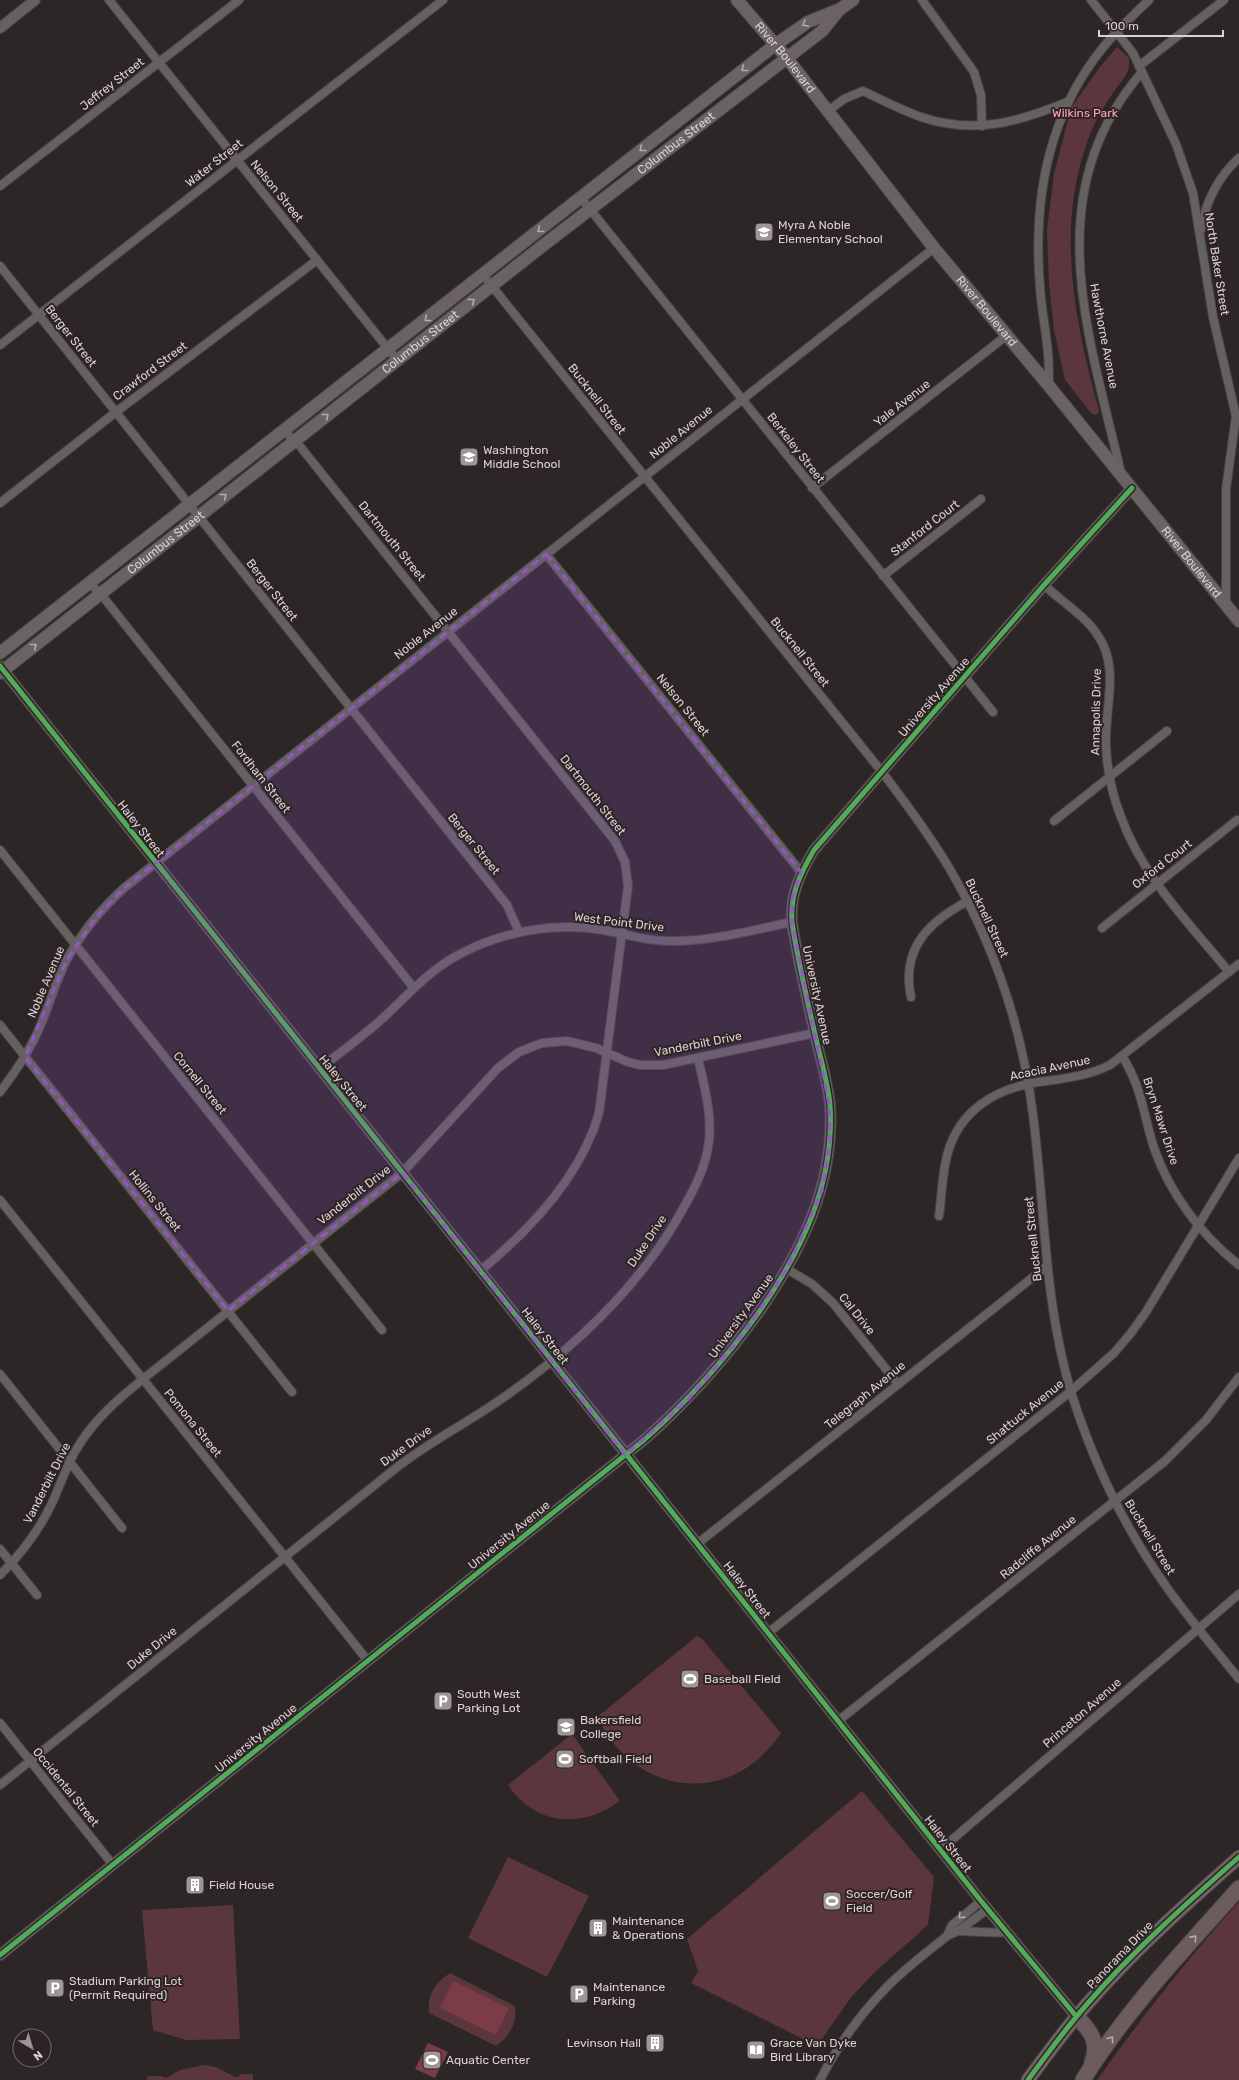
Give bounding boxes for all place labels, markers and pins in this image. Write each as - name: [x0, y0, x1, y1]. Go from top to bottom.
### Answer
- place label: Myra A Noble Elementary School: [778, 218, 883, 246]
- school or university icon: Myra A Noble Elementary School: [753, 221, 775, 243]
- place label: Washington Middle School: [483, 443, 560, 471]
- school or university icon: Washington Middle School: [458, 446, 480, 468]
- sports icon: Baseball Field: [679, 1668, 701, 1690]
- place label: Baseball Field: [704, 1672, 781, 1686]
- place label: South West Parking Lot: [457, 1687, 521, 1715]
- parking icon: South West Parking Lot: [432, 1690, 454, 1712]
- place label: Bakersfield College: [580, 1713, 641, 1741]
- school or university icon: Bakersfield College: [555, 1716, 577, 1738]
- sports icon: Softball Field: [554, 1748, 576, 1770]
- place label: Softball Field: [579, 1752, 652, 1766]
- building icon: Field House: [184, 1874, 206, 1896]
- place label: Field House: [209, 1878, 274, 1892]
- place label: Soccer/Golf Field: [846, 1887, 913, 1915]
- sports icon: Soccer/Golf Field: [821, 1890, 843, 1912]
- place label: Maintenance & Operations: [612, 1914, 684, 1942]
- building icon: Maintenance & Operations: [587, 1917, 609, 1939]
- place label: Stadium Parking Lot (Permit Required): [69, 1974, 182, 2002]
- parking icon: Stadium Parking Lot (Permit Required): [44, 1977, 66, 1999]
- place label: Maintenance Parking: [593, 1980, 665, 2008]
- parking icon: Maintenance Parking: [568, 1983, 590, 2005]
- building icon: Levinson Hall: [644, 2032, 666, 2054]
- place label: Levinson Hall: [567, 2036, 641, 2050]
- place label: Grace Van Dyke Bird Library: [770, 2036, 857, 2064]
- library icon: Grace Van Dyke Bird Library: [745, 2039, 767, 2061]
- sports icon: Aquatic Center: [421, 2049, 443, 2071]
- place label: Aquatic Center: [446, 2053, 530, 2067]

